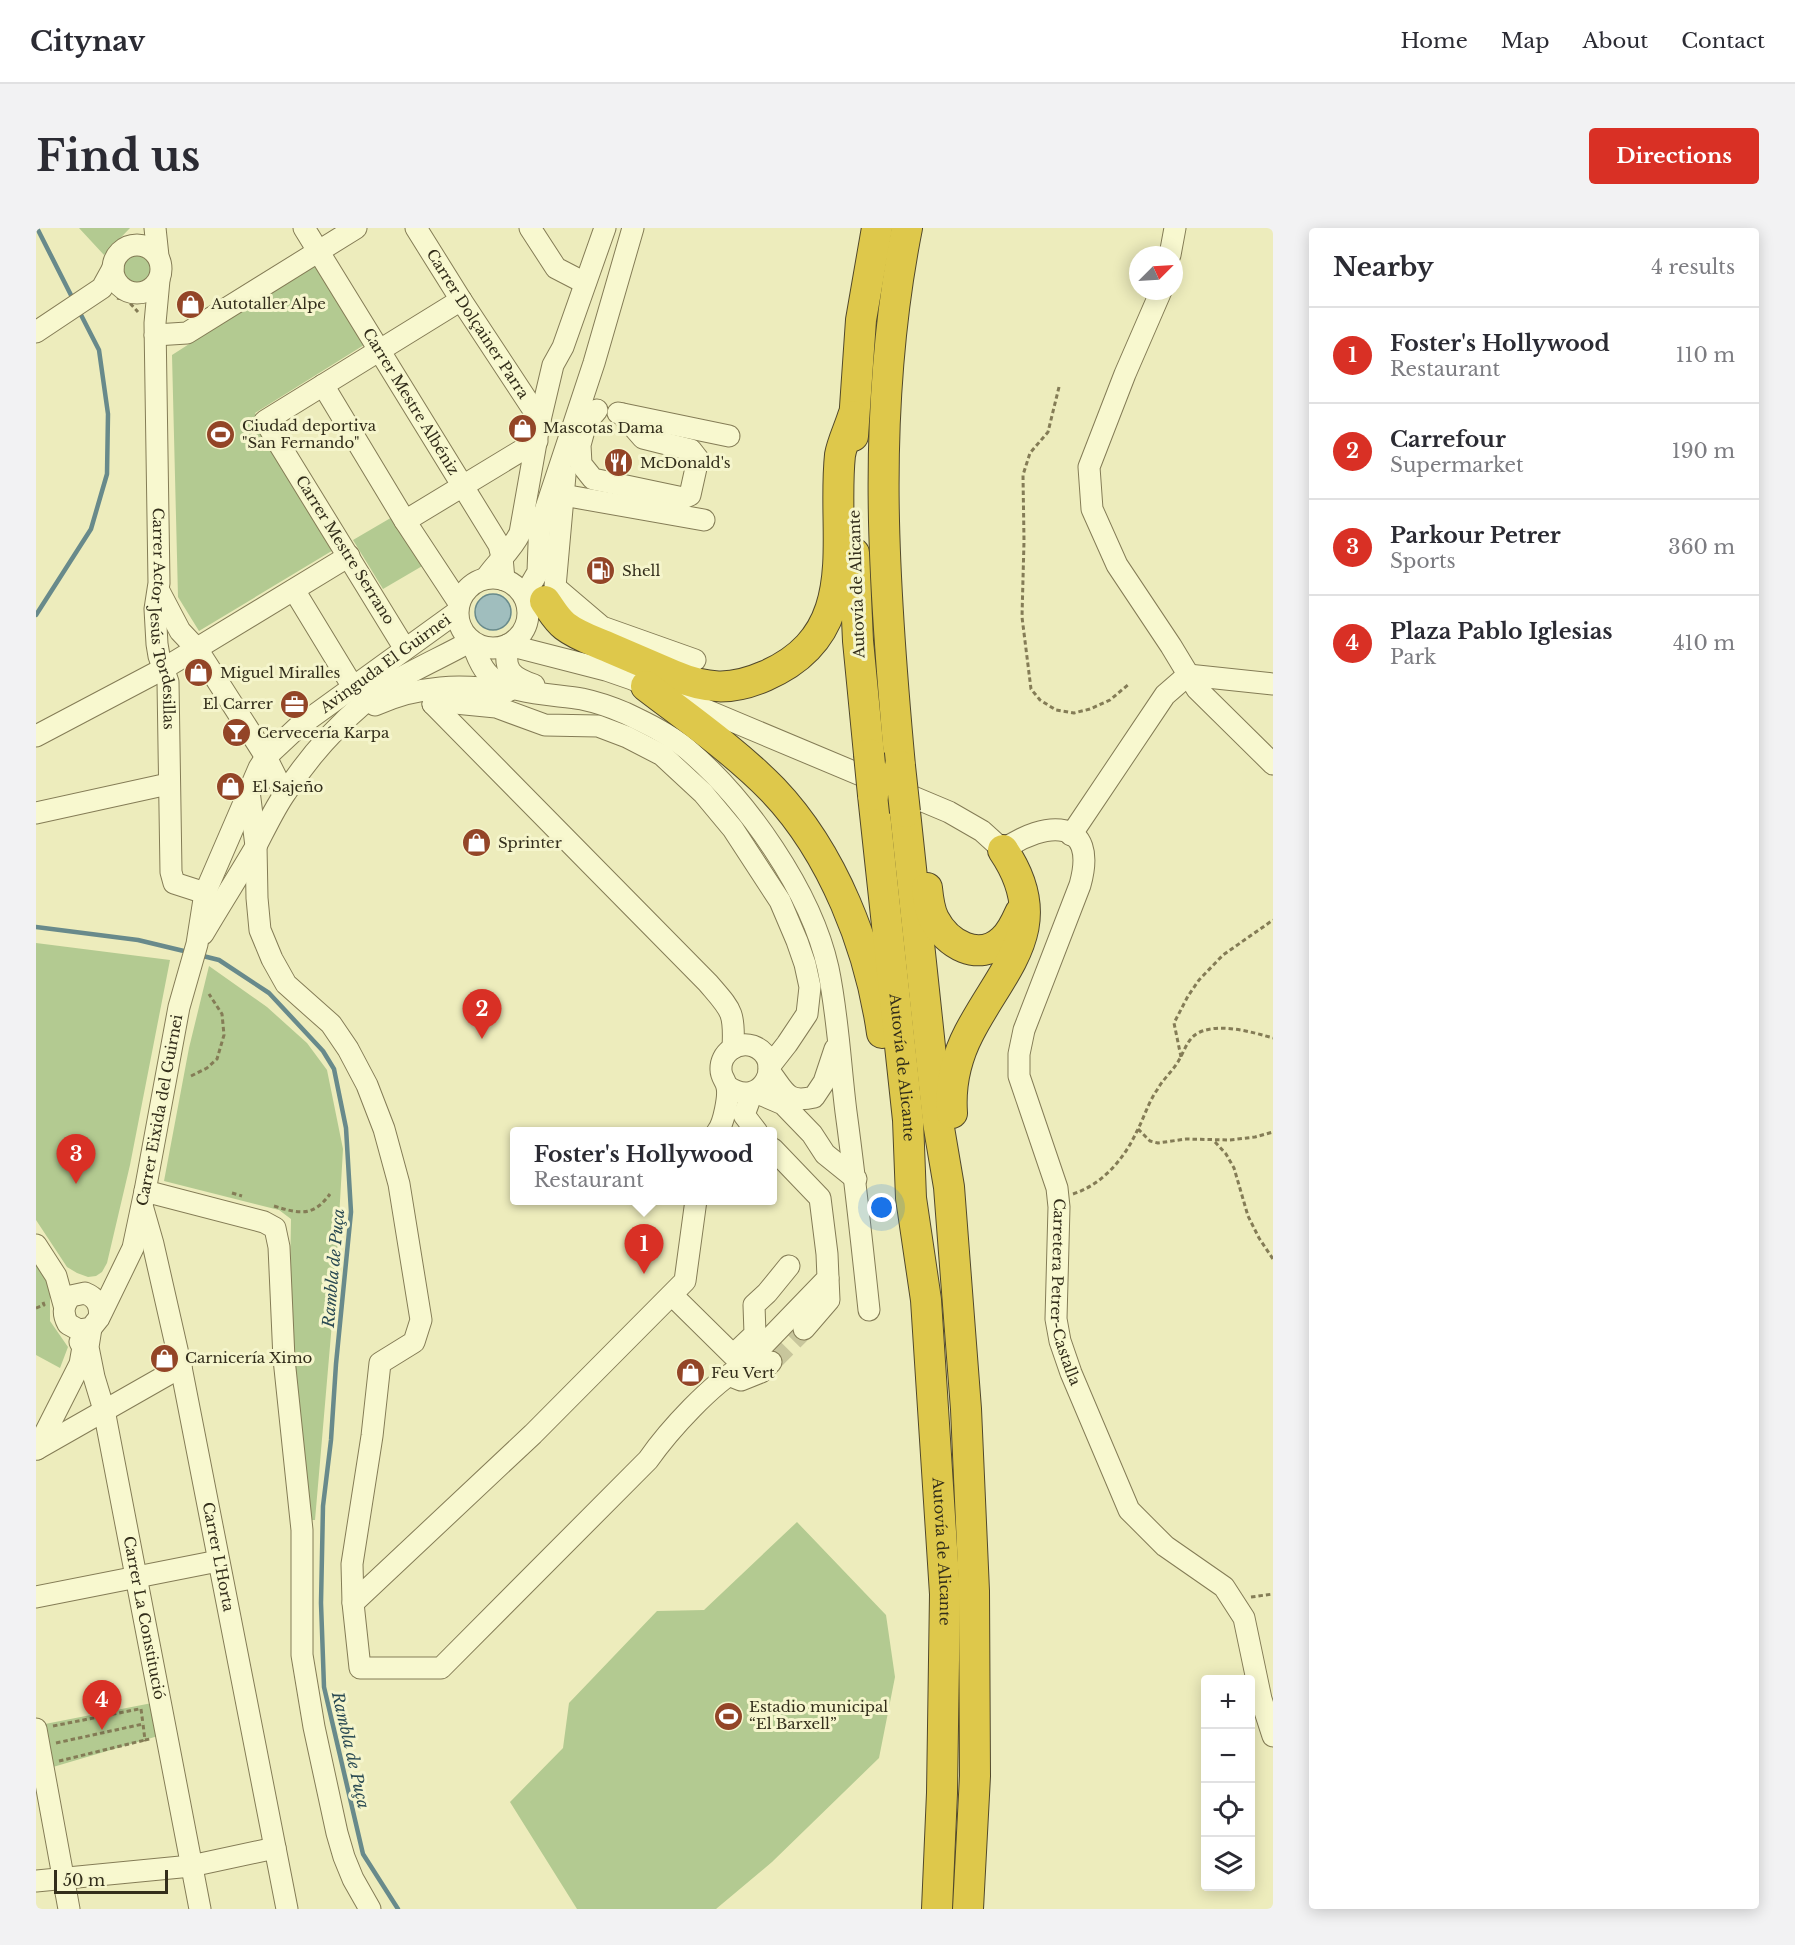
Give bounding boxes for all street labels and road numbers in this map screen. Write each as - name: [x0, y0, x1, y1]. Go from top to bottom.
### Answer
- street label: Carrer Dolçainer Parra: [422, 245, 534, 403]
- street label: Carrer Mestre Albéniz: [359, 324, 464, 479]
- street label: Carrer Mestre Serrano: [292, 472, 399, 628]
- street label: Carrer Actor Jesús Tordesillas: [146, 508, 179, 730]
- street label: Autovía de Alicante: [844, 510, 869, 659]
- street label: Avinguda El Guirnei: [315, 610, 454, 718]
- street label: Autovía de Alicante: [885, 992, 919, 1142]
- street label: Carrer Eixida del Guirnei: [132, 1013, 186, 1208]
- street label: Carretera Petrer-Castalla: [1047, 1197, 1085, 1389]
- street label: Autovía de Alicante: [928, 1476, 955, 1626]
- street label: Carrer L'Horta: [199, 1500, 239, 1614]
- street label: Carrer La Constitució: [119, 1534, 170, 1701]

